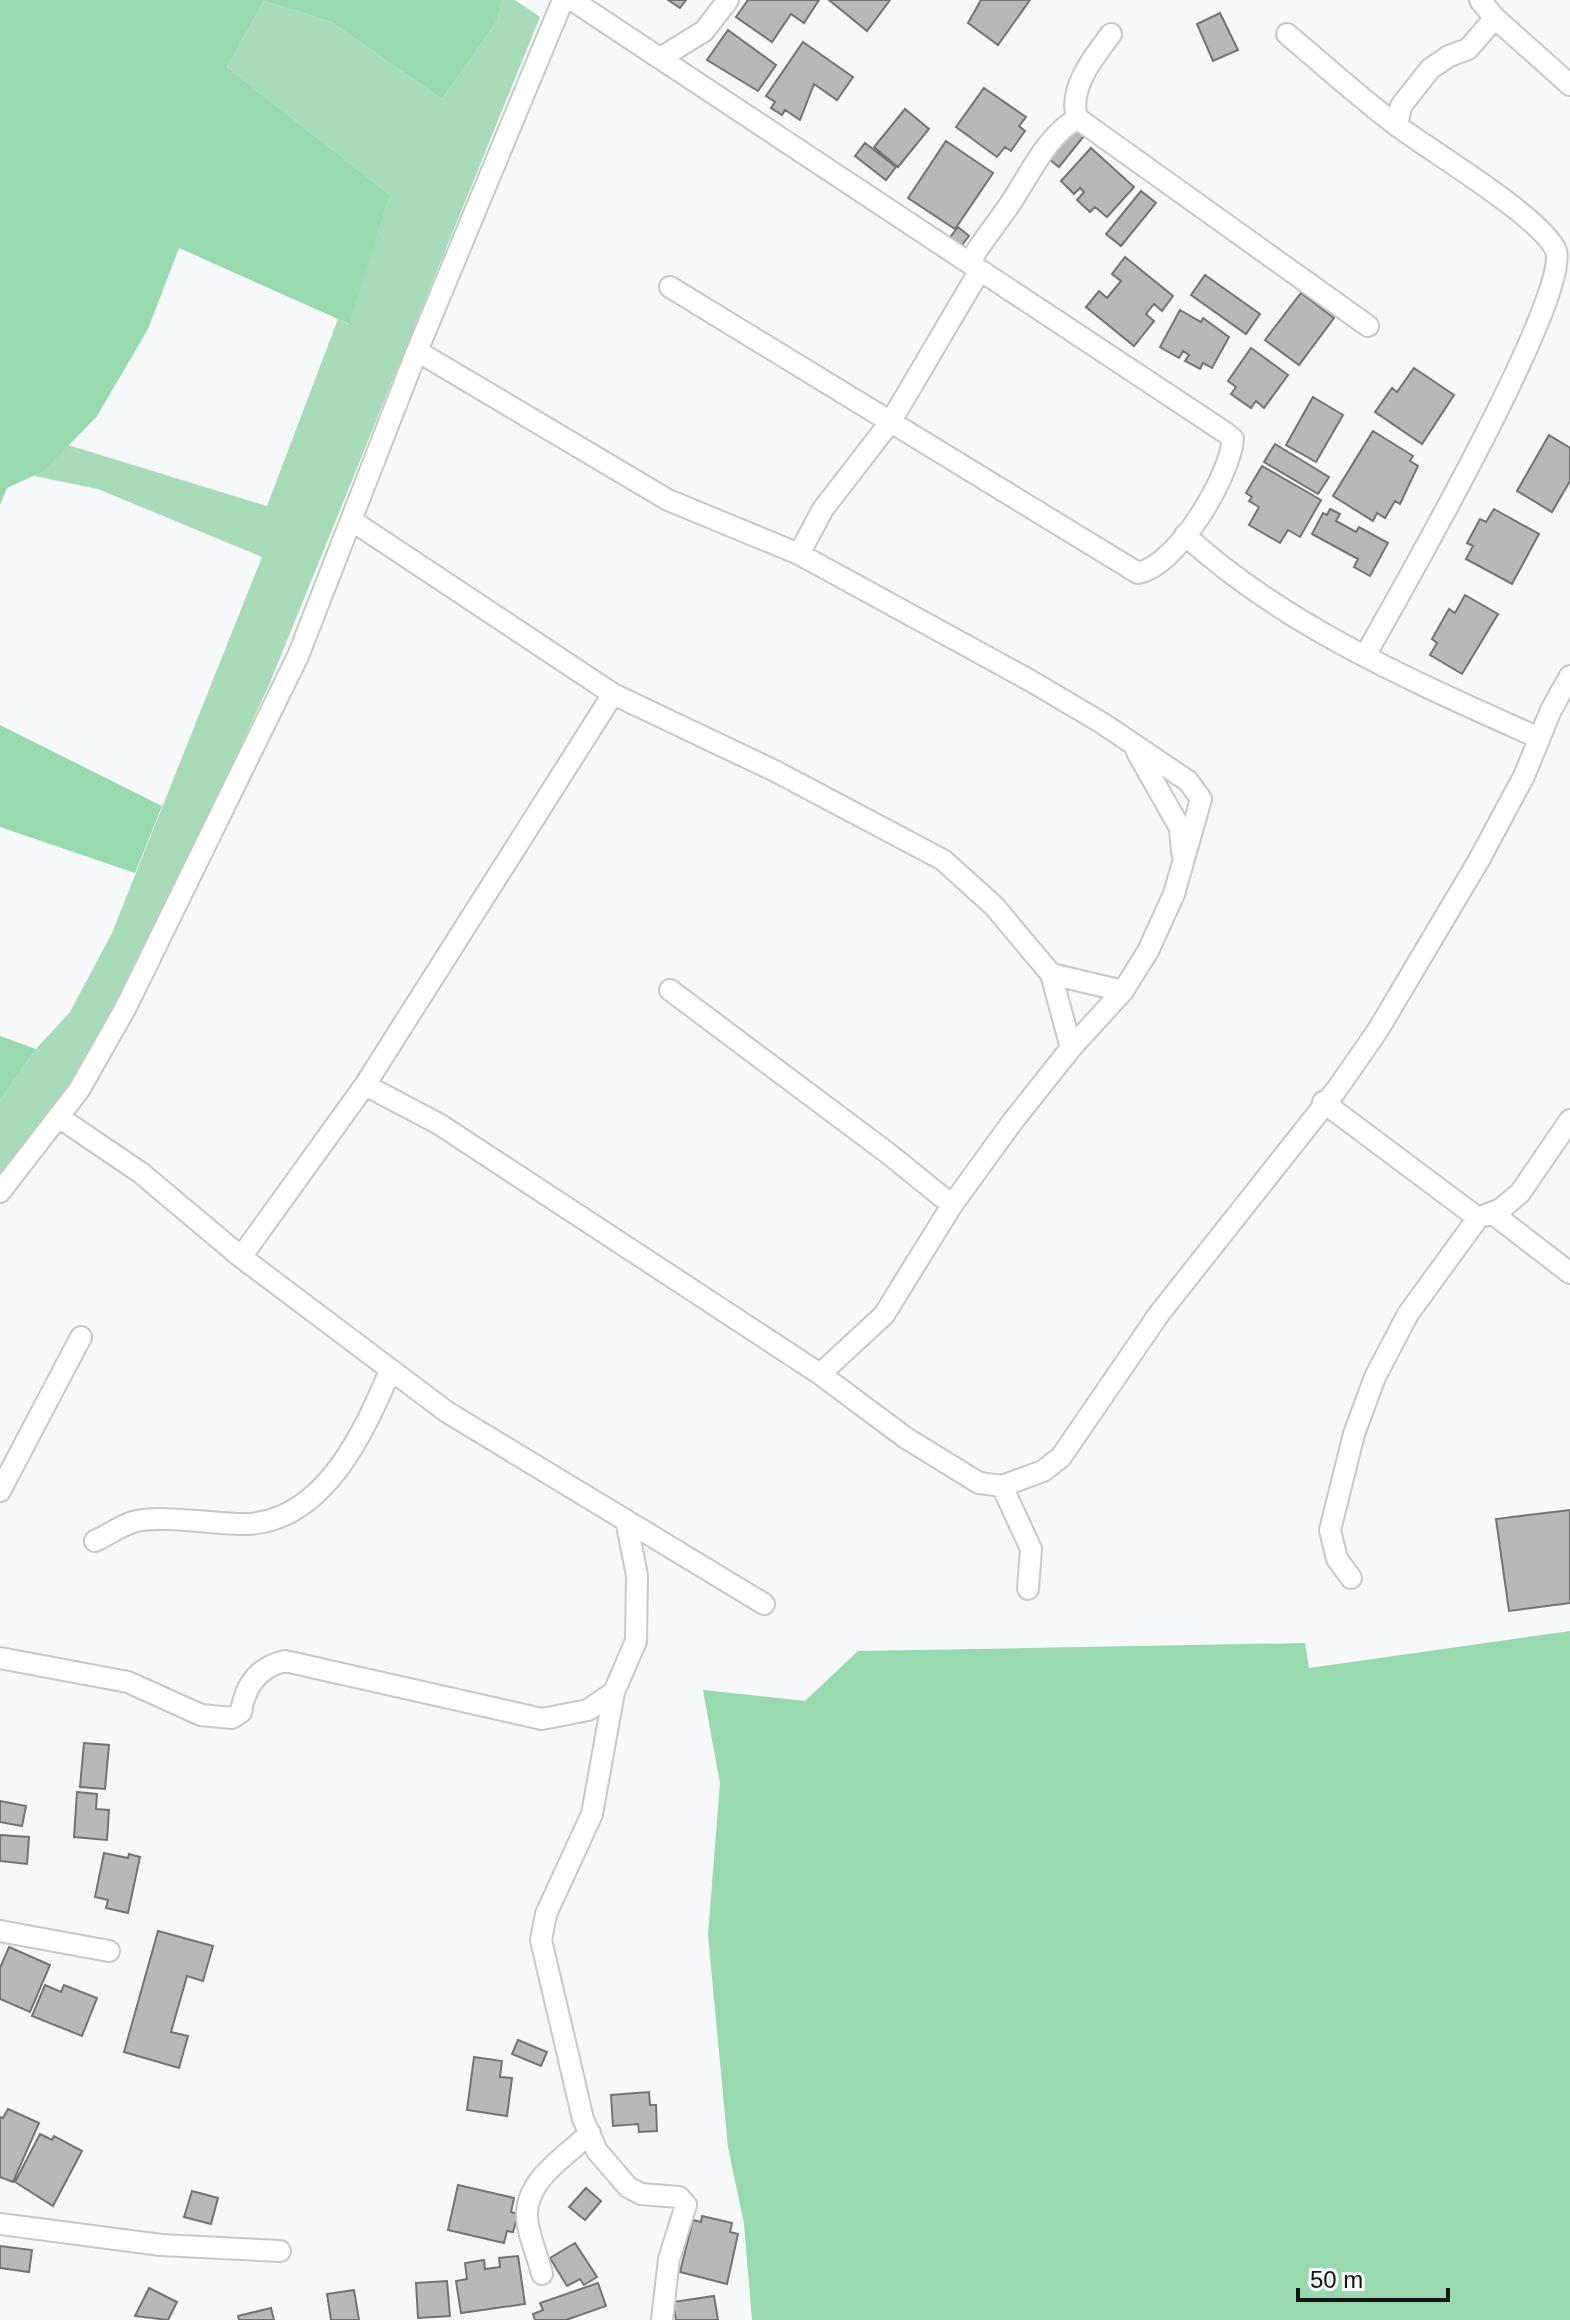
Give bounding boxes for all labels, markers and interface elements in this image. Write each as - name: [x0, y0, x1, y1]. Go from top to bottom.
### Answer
- scale bar: [1298, 2252, 1448, 2302]
- text: 50 m: [1310, 2266, 1363, 2293]

